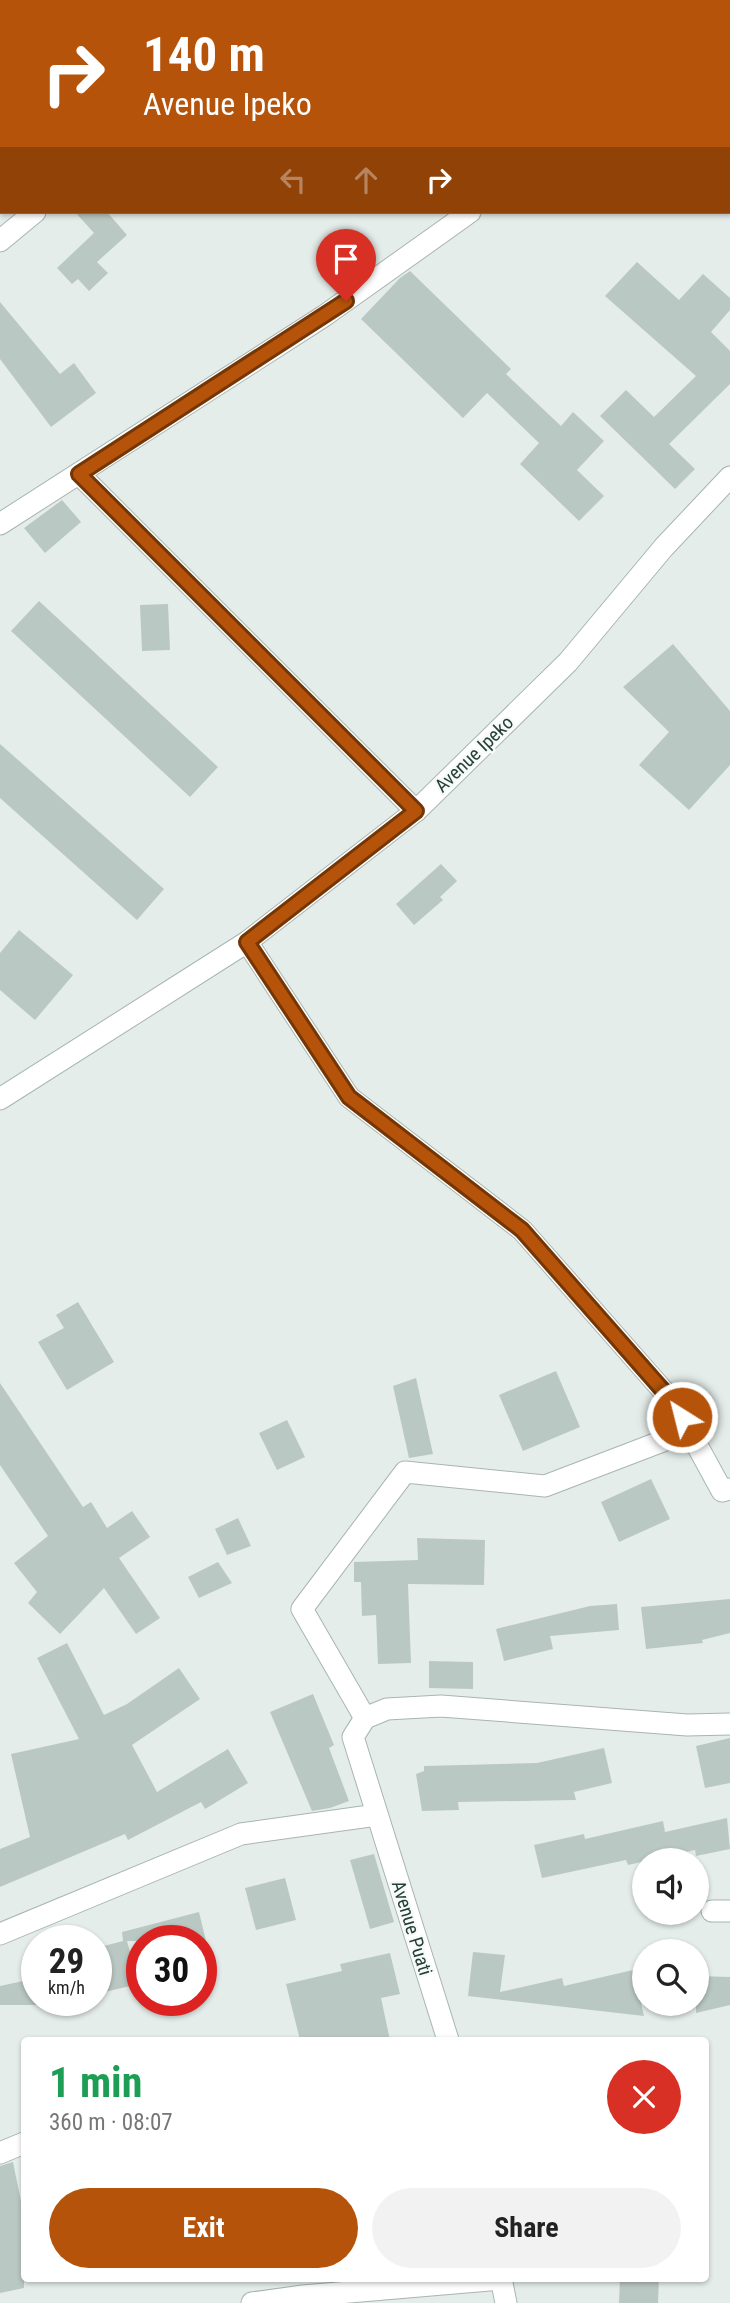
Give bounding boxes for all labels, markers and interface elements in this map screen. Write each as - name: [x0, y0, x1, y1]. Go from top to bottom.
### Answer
- text: 140 m: [143, 26, 265, 83]
- icon: right: [28, 28, 119, 119]
- text: Avenue Ipeko: [143, 85, 312, 123]
- icon: left: [274, 161, 312, 199]
- icon: ahead: [347, 161, 385, 199]
- icon: right: [420, 161, 458, 199]
- pin: [316, 229, 376, 301]
- icon: arrive: [327, 240, 365, 278]
- street label: Avenue Ipeko: [430, 711, 518, 797]
- position arrow: [645, 1380, 719, 1454]
- map controls: [632, 1848, 709, 2016]
- button: sound: [632, 1848, 709, 1925]
- street label: Avenue Puati: [387, 1878, 437, 1978]
- speed limit sign: 30: [126, 1925, 217, 2016]
- button: search: [632, 1939, 709, 2016]
- text: 29: [49, 1941, 84, 1982]
- text: km/h: [48, 1977, 85, 1998]
- text: 1 min: [49, 2058, 142, 2107]
- button: close: [607, 2060, 681, 2134]
- text: 360 m · 08:07: [49, 2109, 173, 2136]
- button: Exit: [49, 2188, 358, 2268]
- button: Share: [372, 2188, 681, 2268]

